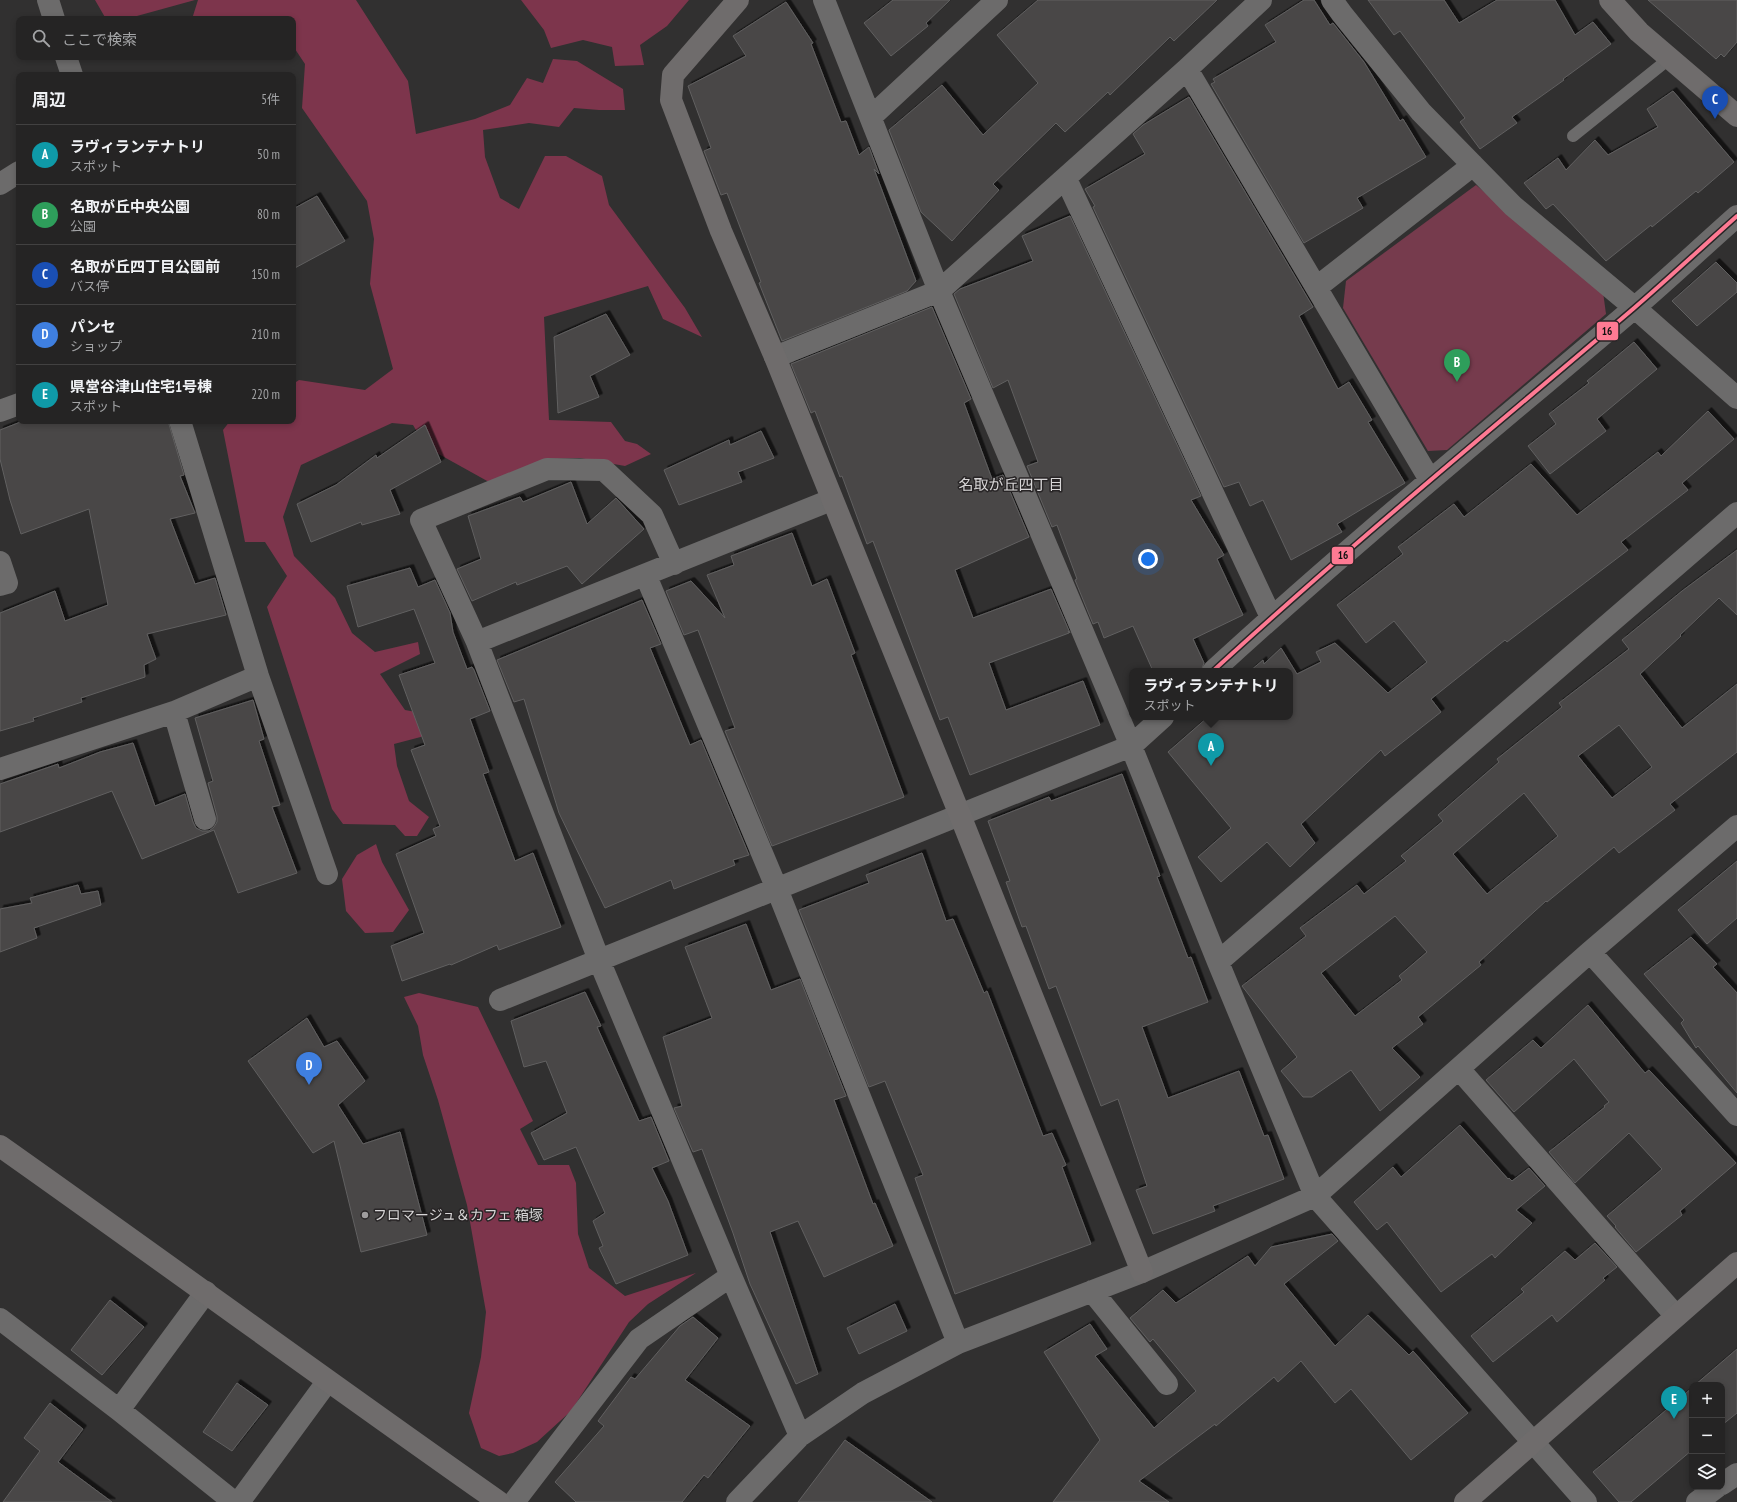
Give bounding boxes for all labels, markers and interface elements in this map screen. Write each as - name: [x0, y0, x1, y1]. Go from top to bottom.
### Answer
- search box: [16, 16, 296, 60]
- icon: search: [30, 27, 52, 49]
- text: ここで検索: [62, 30, 137, 49]
- pin: C: [1702, 86, 1728, 119]
- text: 周辺: [32, 89, 66, 111]
- text: 5件: [261, 91, 280, 108]
- text: ラヴィランテナトリ: [70, 137, 205, 156]
- text: A: [42, 146, 48, 163]
- text: 50 m: [257, 146, 280, 163]
- text: スポット: [70, 158, 122, 175]
- text: 名取が丘中央公園: [70, 197, 190, 216]
- text: B: [42, 206, 48, 223]
- text: 80 m: [257, 206, 280, 223]
- text: 公園: [70, 218, 96, 235]
- text: 名取が丘四丁目公園前: [70, 257, 220, 276]
- text: C: [42, 266, 48, 283]
- text: 150 m: [251, 266, 280, 283]
- text: バス停: [70, 278, 109, 295]
- text: パンセ: [70, 317, 116, 336]
- line badge: 16: [1596, 321, 1619, 341]
- text: 16: [1602, 324, 1612, 338]
- text: D: [42, 326, 48, 343]
- text: 210 m: [251, 326, 280, 343]
- text: ショップ: [70, 338, 122, 355]
- pin: B: [1444, 349, 1470, 382]
- text: 県営谷津山住宅1号棟: [70, 377, 212, 396]
- text: E: [42, 386, 48, 403]
- text: 220 m: [251, 386, 280, 403]
- text: スポット: [70, 398, 122, 415]
- district label: 名取が丘四丁目: [958, 475, 1064, 494]
- line badge: 16: [1331, 546, 1354, 565]
- text: 16: [1338, 548, 1348, 562]
- your location: [1138, 549, 1158, 569]
- popup: [1129, 668, 1293, 720]
- text: ラヴィランテナトリ: [1143, 676, 1279, 695]
- text: スポット: [1143, 697, 1196, 714]
- pin: A: [1198, 733, 1224, 766]
- pin: D: [296, 1052, 322, 1085]
- place label: フロマージュ＆カフェ 箱塚: [373, 1206, 543, 1224]
- marker: フロマージュ＆カフェ 箱塚: [360, 1210, 370, 1220]
- map controls: [1689, 1382, 1725, 1490]
- button: +: [1689, 1382, 1725, 1418]
- pin: E: [1661, 1386, 1687, 1419]
- button: −: [1689, 1418, 1725, 1454]
- button: layers: [1689, 1454, 1725, 1490]

